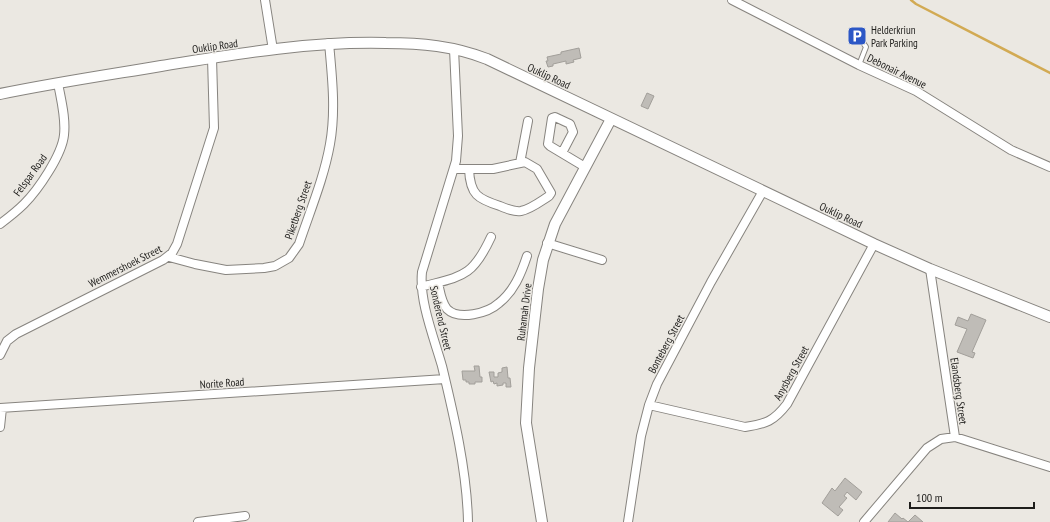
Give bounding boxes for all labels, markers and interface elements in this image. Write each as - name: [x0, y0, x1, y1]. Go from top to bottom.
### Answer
- place label: Helderkriun Park Parking: [871, 23, 918, 50]
- parking icon: Helderkriun Park Parking: [846, 25, 868, 47]
- street label: Ouklip Road: [191, 36, 239, 56]
- street label: Debonair Avenue: [865, 51, 929, 92]
- street label: Ouklip Road: [525, 60, 573, 92]
- street label: Felspar Road: [10, 151, 50, 199]
- street label: Piketberg Street: [281, 179, 315, 241]
- street label: Ouklip Road: [817, 199, 865, 231]
- street label: Wemmershoek Street: [86, 242, 164, 290]
- street label: Ruhamah Drive: [514, 282, 535, 342]
- street label: Sonderend Street: [427, 284, 455, 352]
- street label: Bonteberg Street: [645, 312, 687, 376]
- street label: Anysberg Street: [770, 343, 812, 403]
- street label: Elandsberg Street: [947, 357, 971, 425]
- street label: Norite Road: [199, 374, 245, 392]
- scale bar: [910, 484, 1034, 510]
- text: 100 m: [916, 490, 943, 505]

